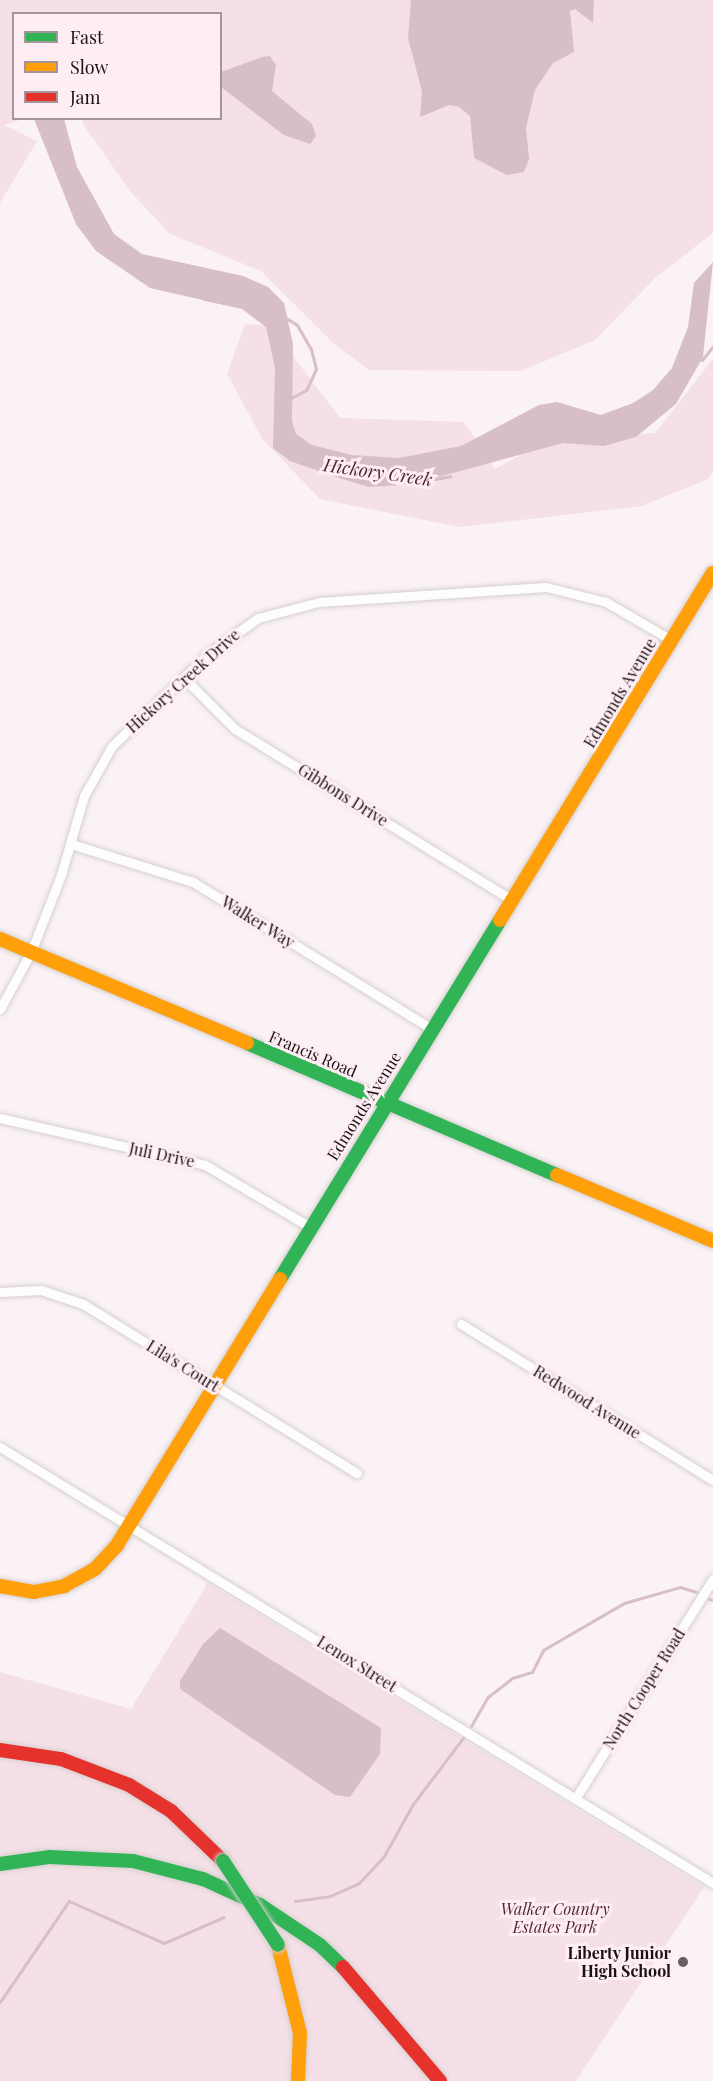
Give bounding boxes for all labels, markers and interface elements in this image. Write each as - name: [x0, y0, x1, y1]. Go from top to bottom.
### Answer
- legend: [12, 12, 222, 120]
- text: Fast: [70, 25, 103, 49]
- text: Slow: [70, 55, 108, 79]
- text: Jam: [70, 85, 100, 109]
- water label: Hickory Creek: [322, 454, 434, 490]
- street label: Hickory Creek Drive: [122, 625, 244, 737]
- street label: Edmonds Avenue: [580, 635, 660, 751]
- street label: Gibbons Drive: [294, 760, 392, 830]
- street label: Walker Way: [218, 892, 298, 952]
- street label: Francis Road: [266, 1027, 360, 1081]
- street label: Edmonds Avenue: [323, 1048, 405, 1164]
- street label: Juli Drive: [127, 1139, 197, 1171]
- street label: Lila's Court: [143, 1336, 223, 1396]
- street label: Redwood Avenue: [530, 1361, 644, 1443]
- street label: North Cooper Road: [599, 1625, 689, 1753]
- street label: Lenox Street: [313, 1632, 401, 1696]
- park label: Walker Country Estates Park: [500, 1899, 610, 1937]
- place label: Liberty Junior High School: [567, 1943, 671, 1981]
- marker: Liberty Junior High School: [676, 1955, 690, 1969]

